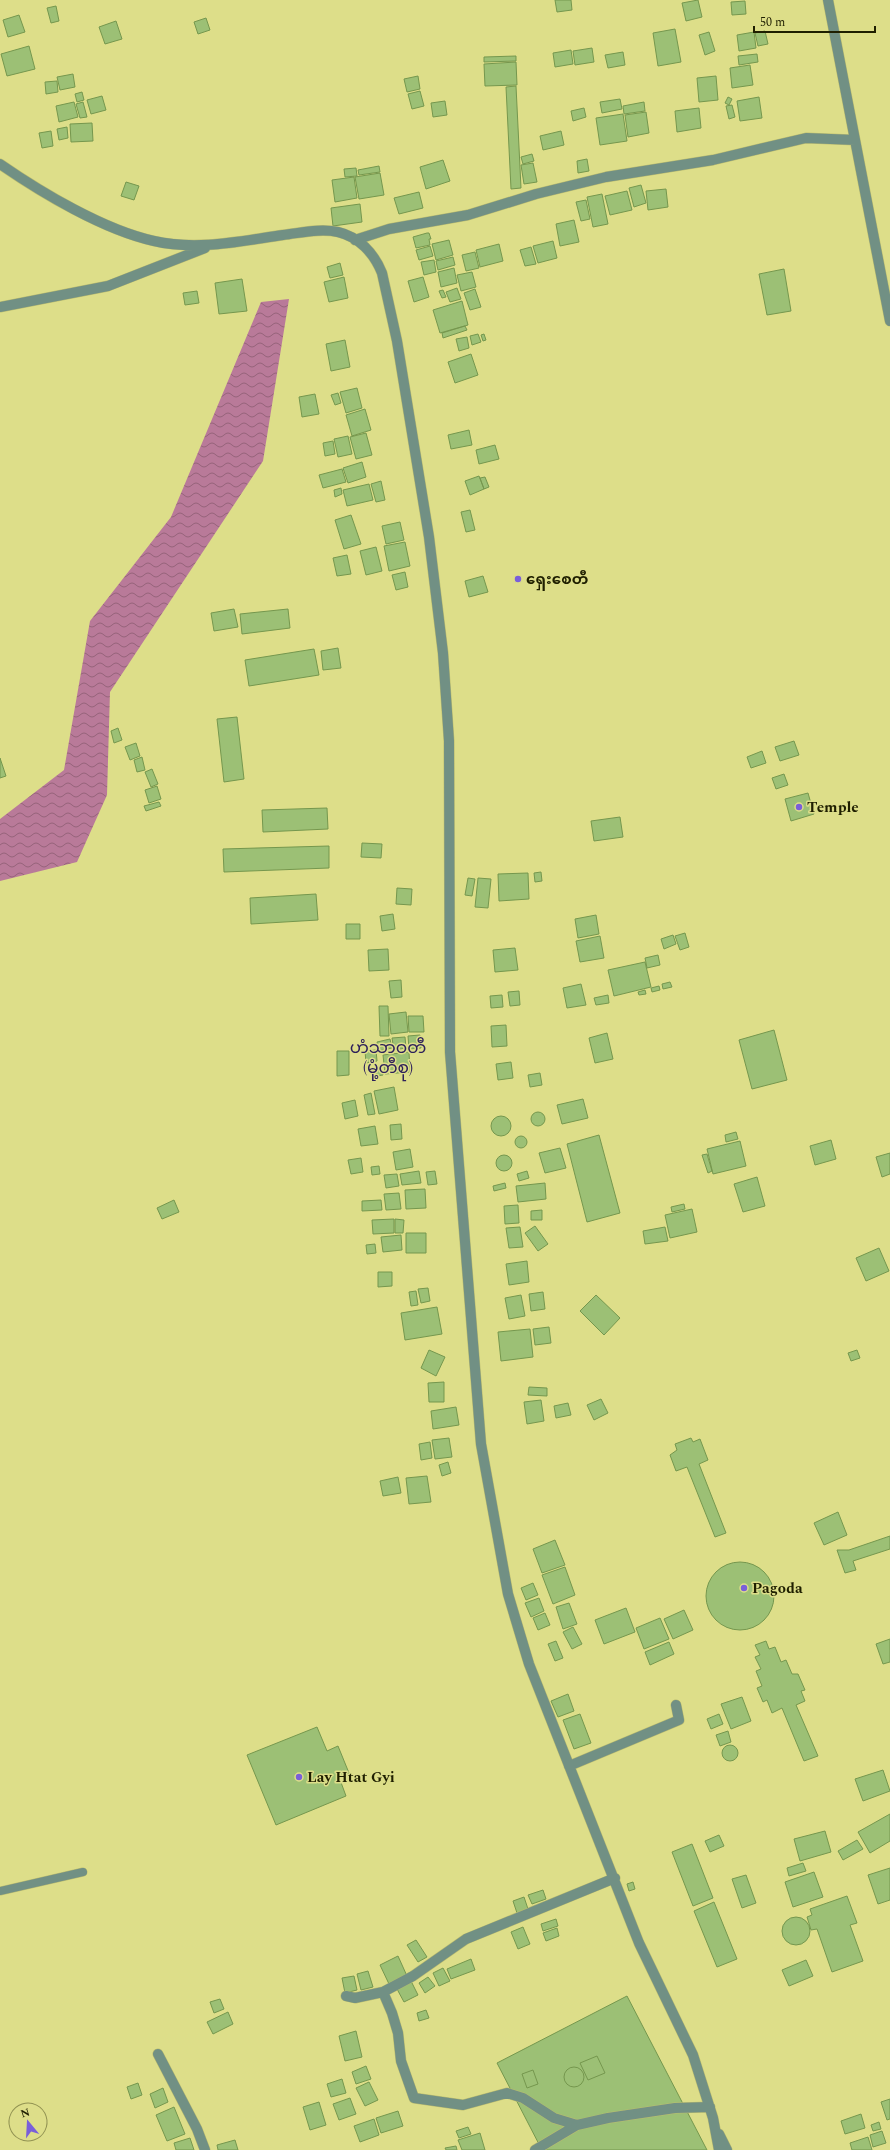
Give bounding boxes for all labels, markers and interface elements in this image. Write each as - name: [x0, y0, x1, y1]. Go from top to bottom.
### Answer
- scale bar: [754, 8, 875, 34]
- text: 50 m: [760, 13, 785, 32]
- place label: ရှေးစေတီ: [526, 568, 588, 591]
- marker: ရှေးစေတီ: [513, 574, 523, 584]
- place label: Temple: [807, 796, 859, 819]
- marker: Temple: [794, 802, 804, 812]
- district label: ဟံသာဝတီ (မုံ့တီစု): [350, 1035, 426, 1082]
- place label: Pagoda: [752, 1577, 803, 1600]
- marker: Pagoda: [739, 1583, 749, 1593]
- place label: Lay Htat Gyi: [307, 1766, 395, 1789]
- marker: Lay Htat Gyi: [294, 1772, 304, 1782]
- north arrow: [8, 2102, 48, 2142]
- text: N: [18, 2103, 32, 2122]

